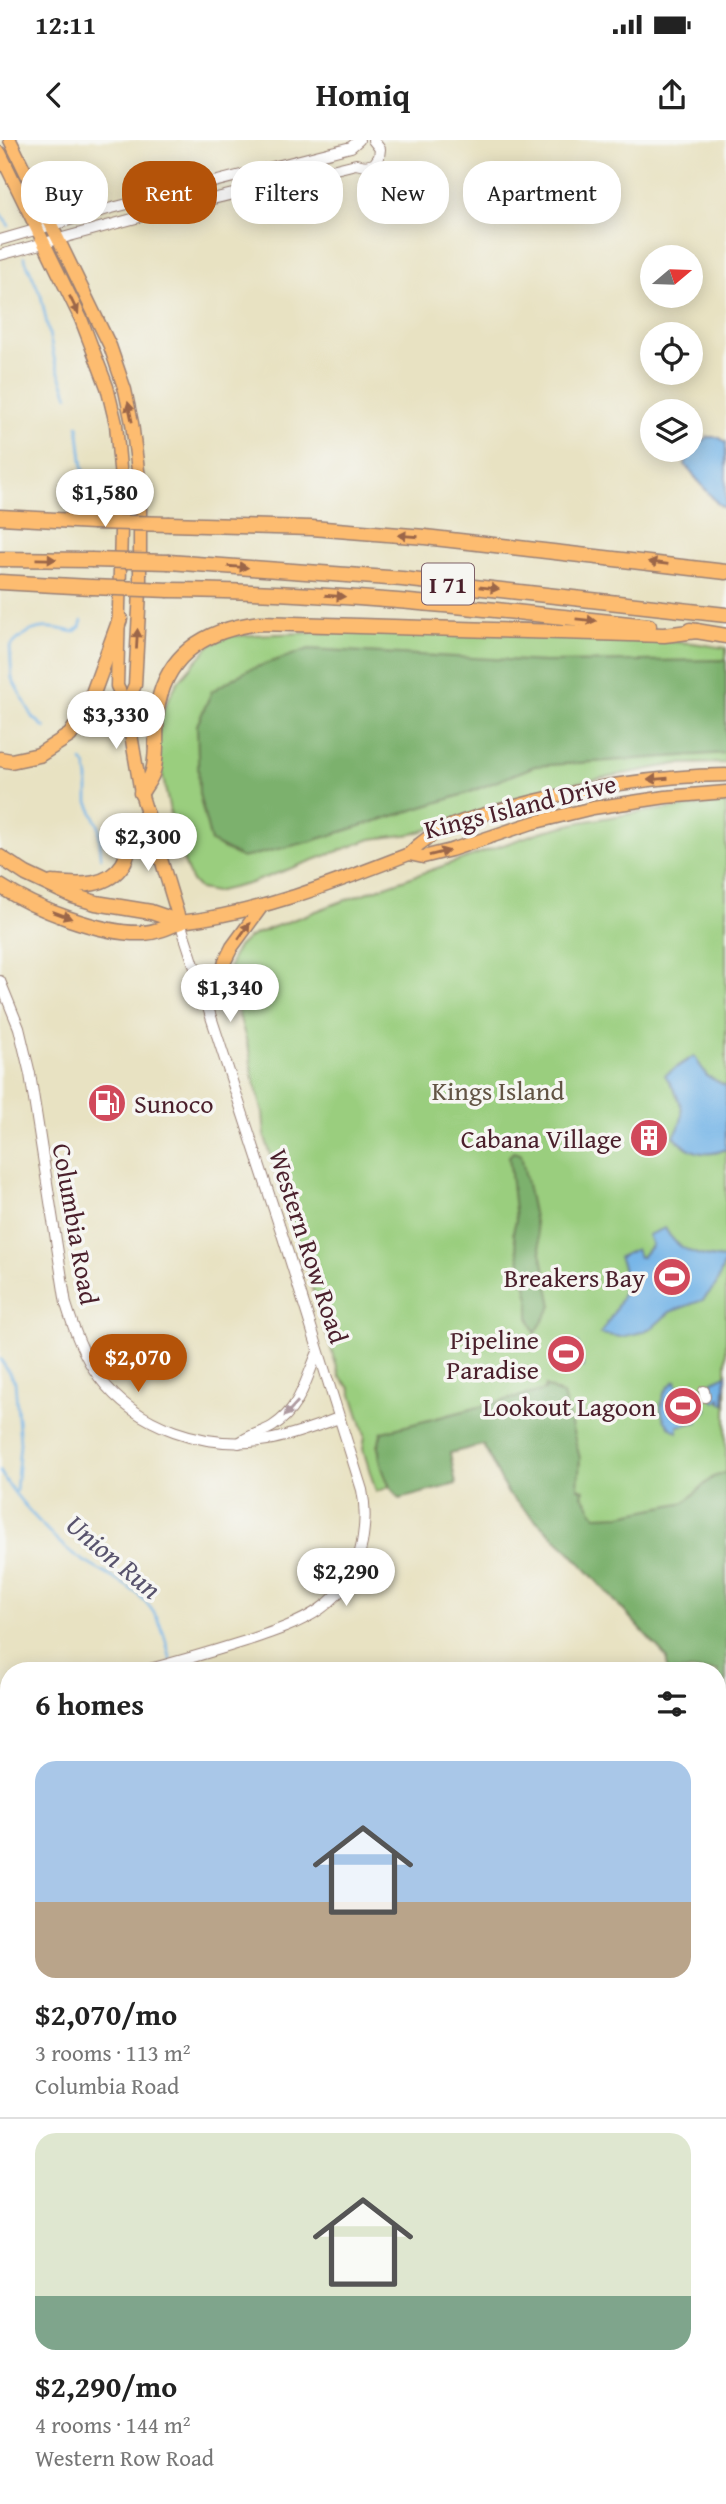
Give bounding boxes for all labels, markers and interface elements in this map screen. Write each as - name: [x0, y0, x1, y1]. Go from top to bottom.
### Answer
- text: 12:11: [35, 5, 96, 44]
- text: Homiq: [316, 71, 410, 118]
- icon: back: [35, 76, 73, 114]
- icon: share: [653, 76, 691, 114]
- chip: Buy: [21, 161, 108, 224]
- chip: Rent: [122, 161, 217, 224]
- chip: Filters: [231, 161, 343, 224]
- chip: New: [357, 161, 449, 224]
- chip: Apartment: [463, 161, 621, 224]
- north arrow: [640, 245, 704, 308]
- map controls: [640, 245, 703, 462]
- one-way arrow: [69, 295, 80, 315]
- button: locate: [640, 322, 703, 385]
- button: layers: [640, 399, 703, 462]
- one-way arrow: [124, 401, 135, 423]
- pin: $1,580: [48, 470, 162, 529]
- text: $1,580: [72, 475, 138, 508]
- one-way arrow: [397, 530, 419, 541]
- one-way arrow: [35, 554, 57, 565]
- one-way arrow: [647, 557, 669, 568]
- one-way arrow: [227, 562, 249, 573]
- road number: I 71: [422, 564, 474, 604]
- one-way arrow: [478, 583, 500, 594]
- one-way arrow: [324, 591, 346, 602]
- one-way arrow: [575, 614, 597, 625]
- one-way arrow: [132, 628, 143, 650]
- pin: $3,330: [59, 692, 173, 751]
- text: $3,330: [83, 697, 149, 730]
- street label: Kings Island Drive: [420, 763, 620, 849]
- one-way arrow: [647, 774, 669, 785]
- pin: $2,300: [91, 814, 205, 873]
- text: $2,300: [115, 819, 181, 852]
- one-way arrow: [428, 847, 450, 858]
- one-way arrow: [51, 910, 72, 921]
- one-way arrow: [237, 922, 251, 940]
- pin: $1,340: [173, 964, 287, 1024]
- text: $1,340: [197, 970, 263, 1003]
- park label: Kings Island: [432, 1071, 564, 1110]
- fuel station icon: Sunoco: [86, 1082, 128, 1124]
- place label: Sunoco: [134, 1084, 213, 1123]
- building icon: Cabana Village: [628, 1117, 670, 1159]
- place label: Cabana Village: [461, 1119, 622, 1158]
- street label: Columbia Road: [43, 1140, 109, 1308]
- street label: Western Row Road: [259, 1144, 359, 1348]
- sports icon: Breakers Bay: [651, 1256, 693, 1298]
- place label: Breakers Bay: [504, 1258, 645, 1297]
- place label: Pipeline Paradise: [446, 1320, 539, 1389]
- sports icon: Pipeline Paradise: [545, 1333, 587, 1375]
- pin: $2,070: [81, 1334, 195, 1394]
- text: $2,070: [105, 1340, 171, 1373]
- sports icon: Lookout Lagoon: [662, 1385, 704, 1427]
- place label: Lookout Lagoon: [483, 1387, 656, 1426]
- one-way arrow: [283, 1400, 299, 1418]
- water label: Union Run: [57, 1504, 171, 1608]
- pin: $2,290: [289, 1548, 403, 1608]
- text: $2,290: [313, 1554, 379, 1587]
- text: 6 homes: [35, 1682, 144, 1726]
- icon: filters: [653, 1685, 691, 1723]
- icon: home: [300, 1807, 426, 1933]
- text: $2,070/mo: [35, 1992, 177, 2036]
- text: 3 rooms · 113 m²: [35, 2036, 190, 2069]
- text: Columbia Road: [35, 2069, 179, 2102]
- icon: home: [300, 2179, 426, 2305]
- text: $2,290/mo: [35, 2364, 177, 2408]
- text: 4 rooms · 144 m²: [35, 2408, 190, 2441]
- text: Western Row Road: [35, 2441, 214, 2474]

